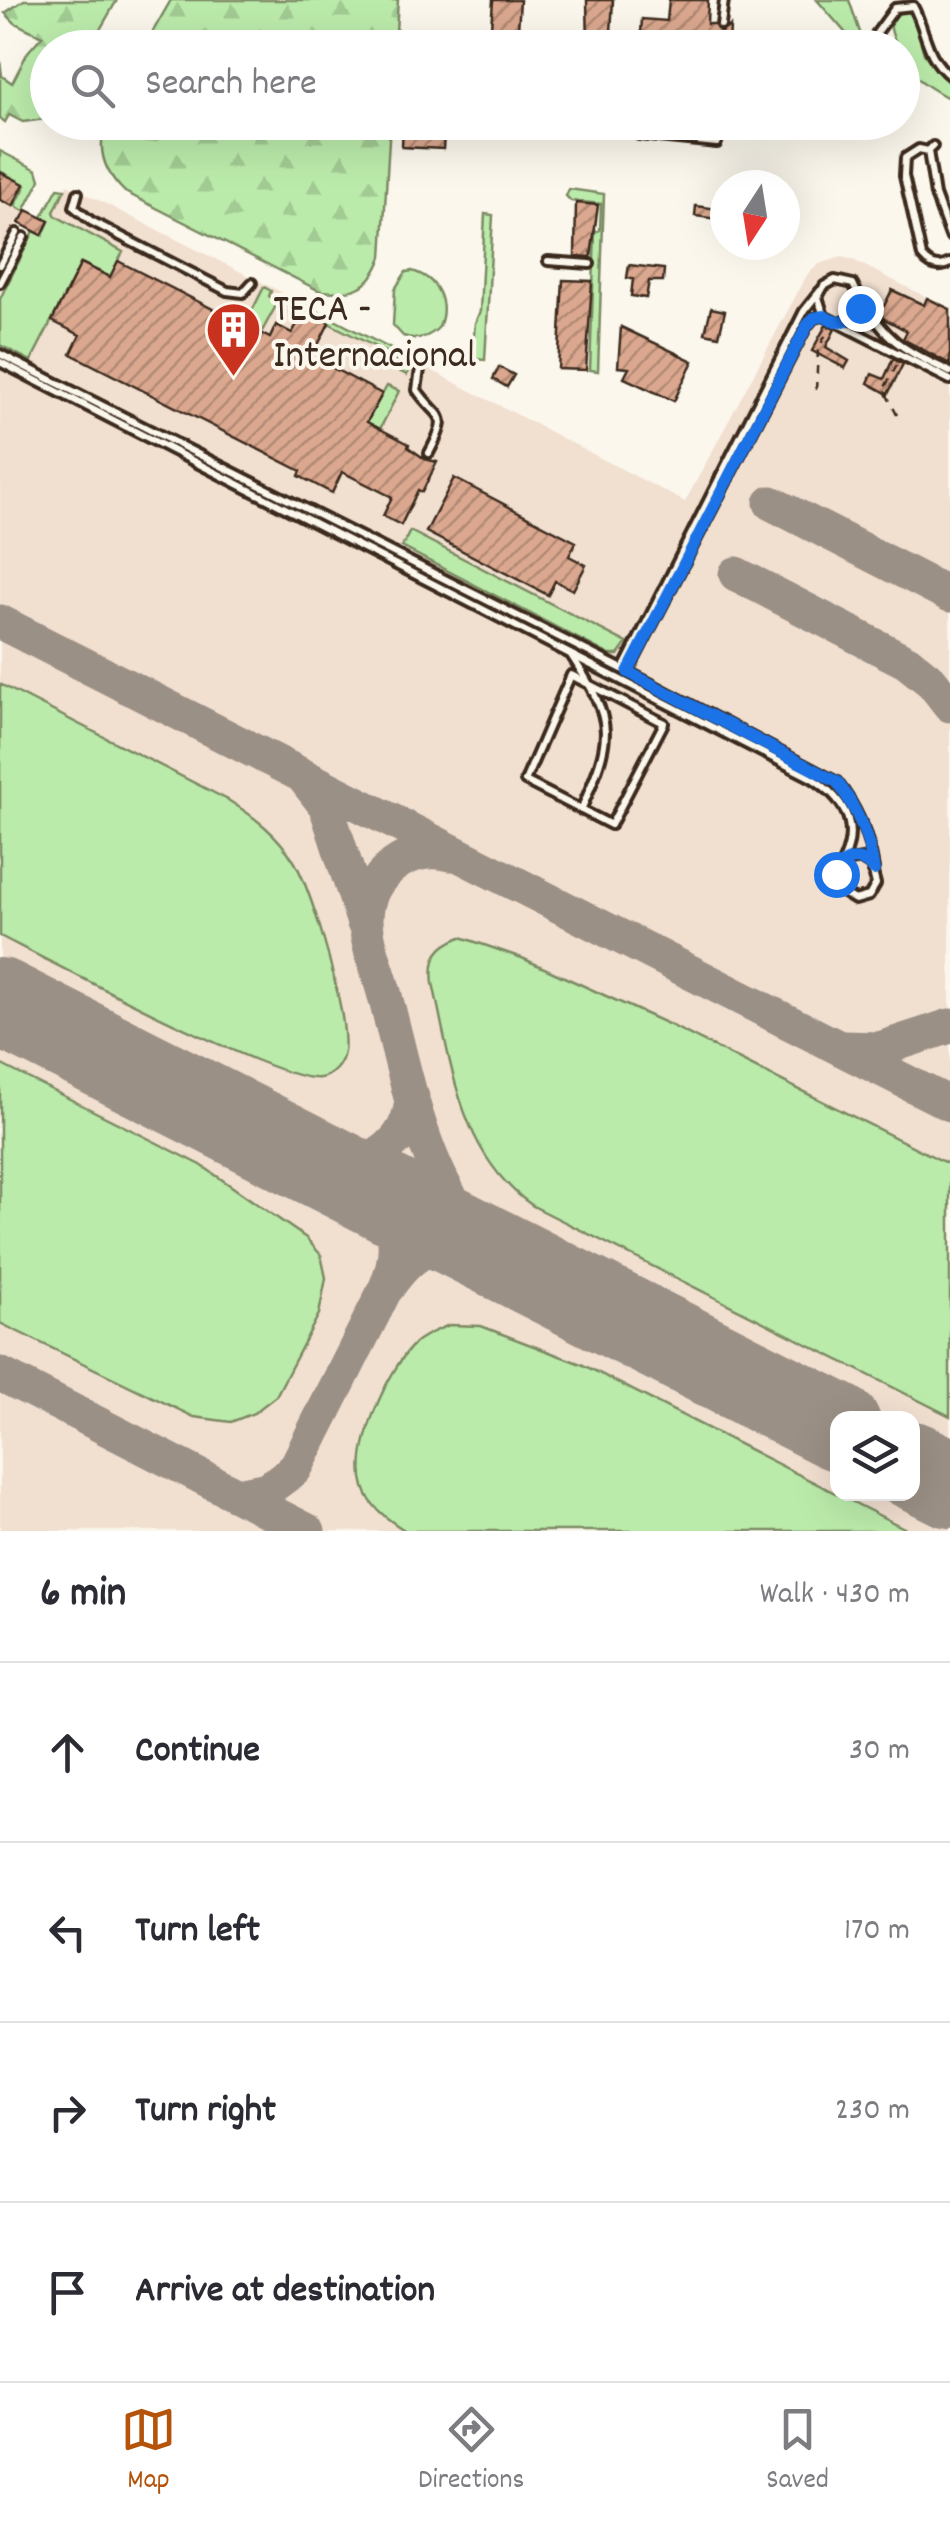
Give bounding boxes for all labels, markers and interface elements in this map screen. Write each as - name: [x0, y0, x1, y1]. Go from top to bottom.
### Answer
- search box: [30, 30, 920, 140]
- icon: search: [65, 58, 120, 113]
- text: Search here: [145, 58, 317, 113]
- north arrow: [710, 170, 800, 260]
- place label: TECA - Internacional: [273, 284, 476, 387]
- route end: [838, 286, 884, 332]
- building icon: TECA - Internacional: [204, 299, 264, 378]
- route start: [814, 852, 860, 898]
- map controls: [830, 1411, 920, 1501]
- button: layers: [830, 1411, 920, 1501]
- text: 6 min: [40, 1566, 126, 1626]
- text: Walk · 430 m: [760, 1573, 910, 1619]
- icon: ahead: [40, 1725, 95, 1780]
- text: Continue: [135, 1725, 260, 1780]
- text: 30 m: [849, 1729, 910, 1775]
- icon: left: [40, 1905, 95, 1960]
- text: Turn left: [135, 1905, 260, 1960]
- text: 170 m: [844, 1909, 910, 1955]
- icon: right: [40, 2085, 95, 2140]
- text: Turn right: [135, 2085, 276, 2140]
- text: 230 m: [835, 2089, 910, 2135]
- icon: arrive: [40, 2265, 95, 2320]
- text: Arrive at destination: [135, 2265, 435, 2320]
- tab: Map: [121, 2402, 176, 2502]
- tab: Directions: [418, 2402, 524, 2502]
- tab: Saved: [766, 2402, 829, 2502]

